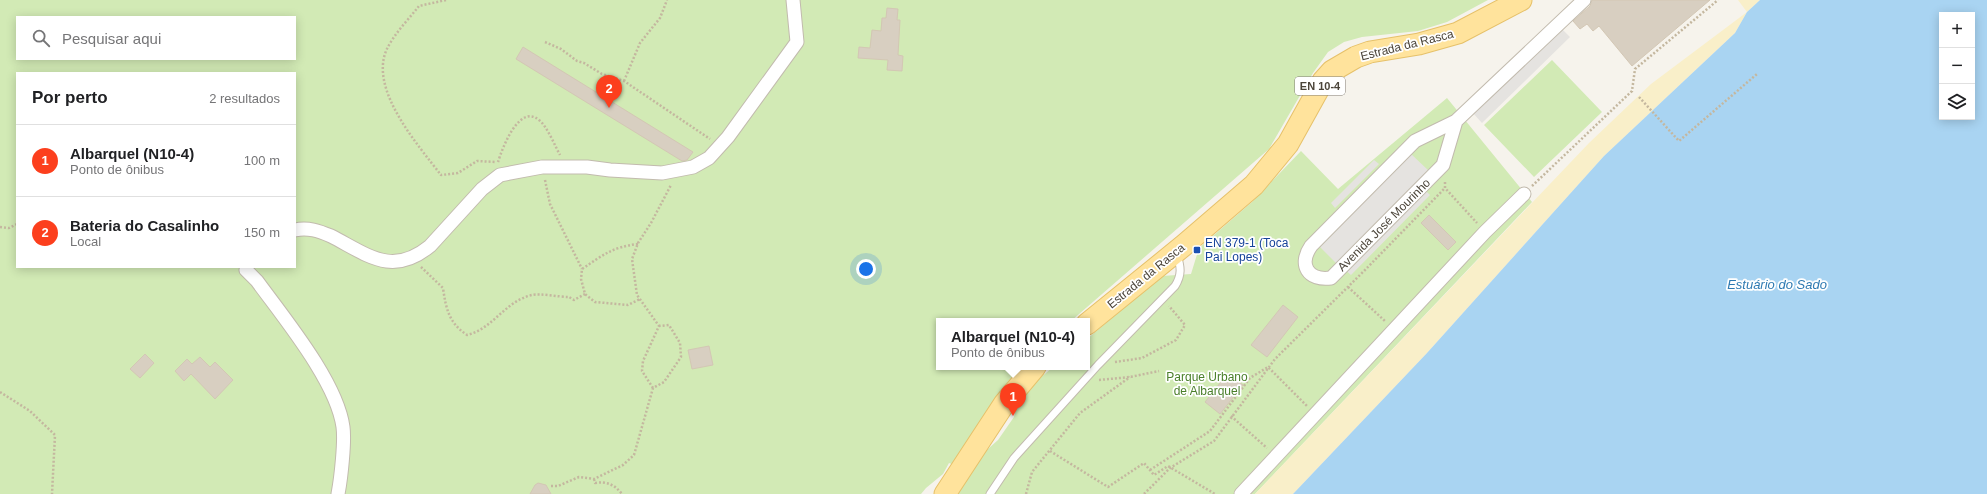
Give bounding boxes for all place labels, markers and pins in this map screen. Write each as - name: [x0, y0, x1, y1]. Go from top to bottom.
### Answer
- pin: 2: [596, 75, 622, 108]
- place label: EN 379-1 (Toca Pai Lopes): [1205, 236, 1289, 264]
- marker: EN 379-1 (Toca Pai Lopes): [1192, 245, 1202, 255]
- pin: 1: [1000, 383, 1026, 416]

